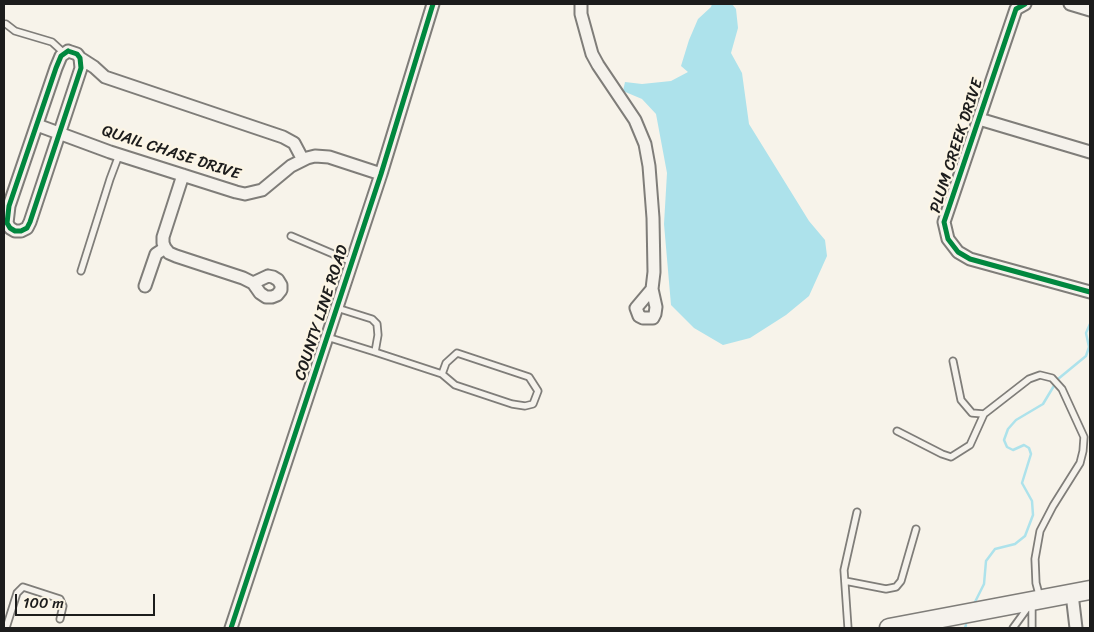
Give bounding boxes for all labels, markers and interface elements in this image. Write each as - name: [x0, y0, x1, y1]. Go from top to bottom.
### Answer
- street label: PLUM CREEK DRIVE: [926, 76, 988, 216]
- street label: QUAIL CHASE DRIVE: [99, 122, 243, 184]
- street label: COUNTY LINE ROAD: [291, 243, 353, 383]
- scale bar: [18, 584, 158, 616]
- text: 100 m: [23, 590, 64, 616]

